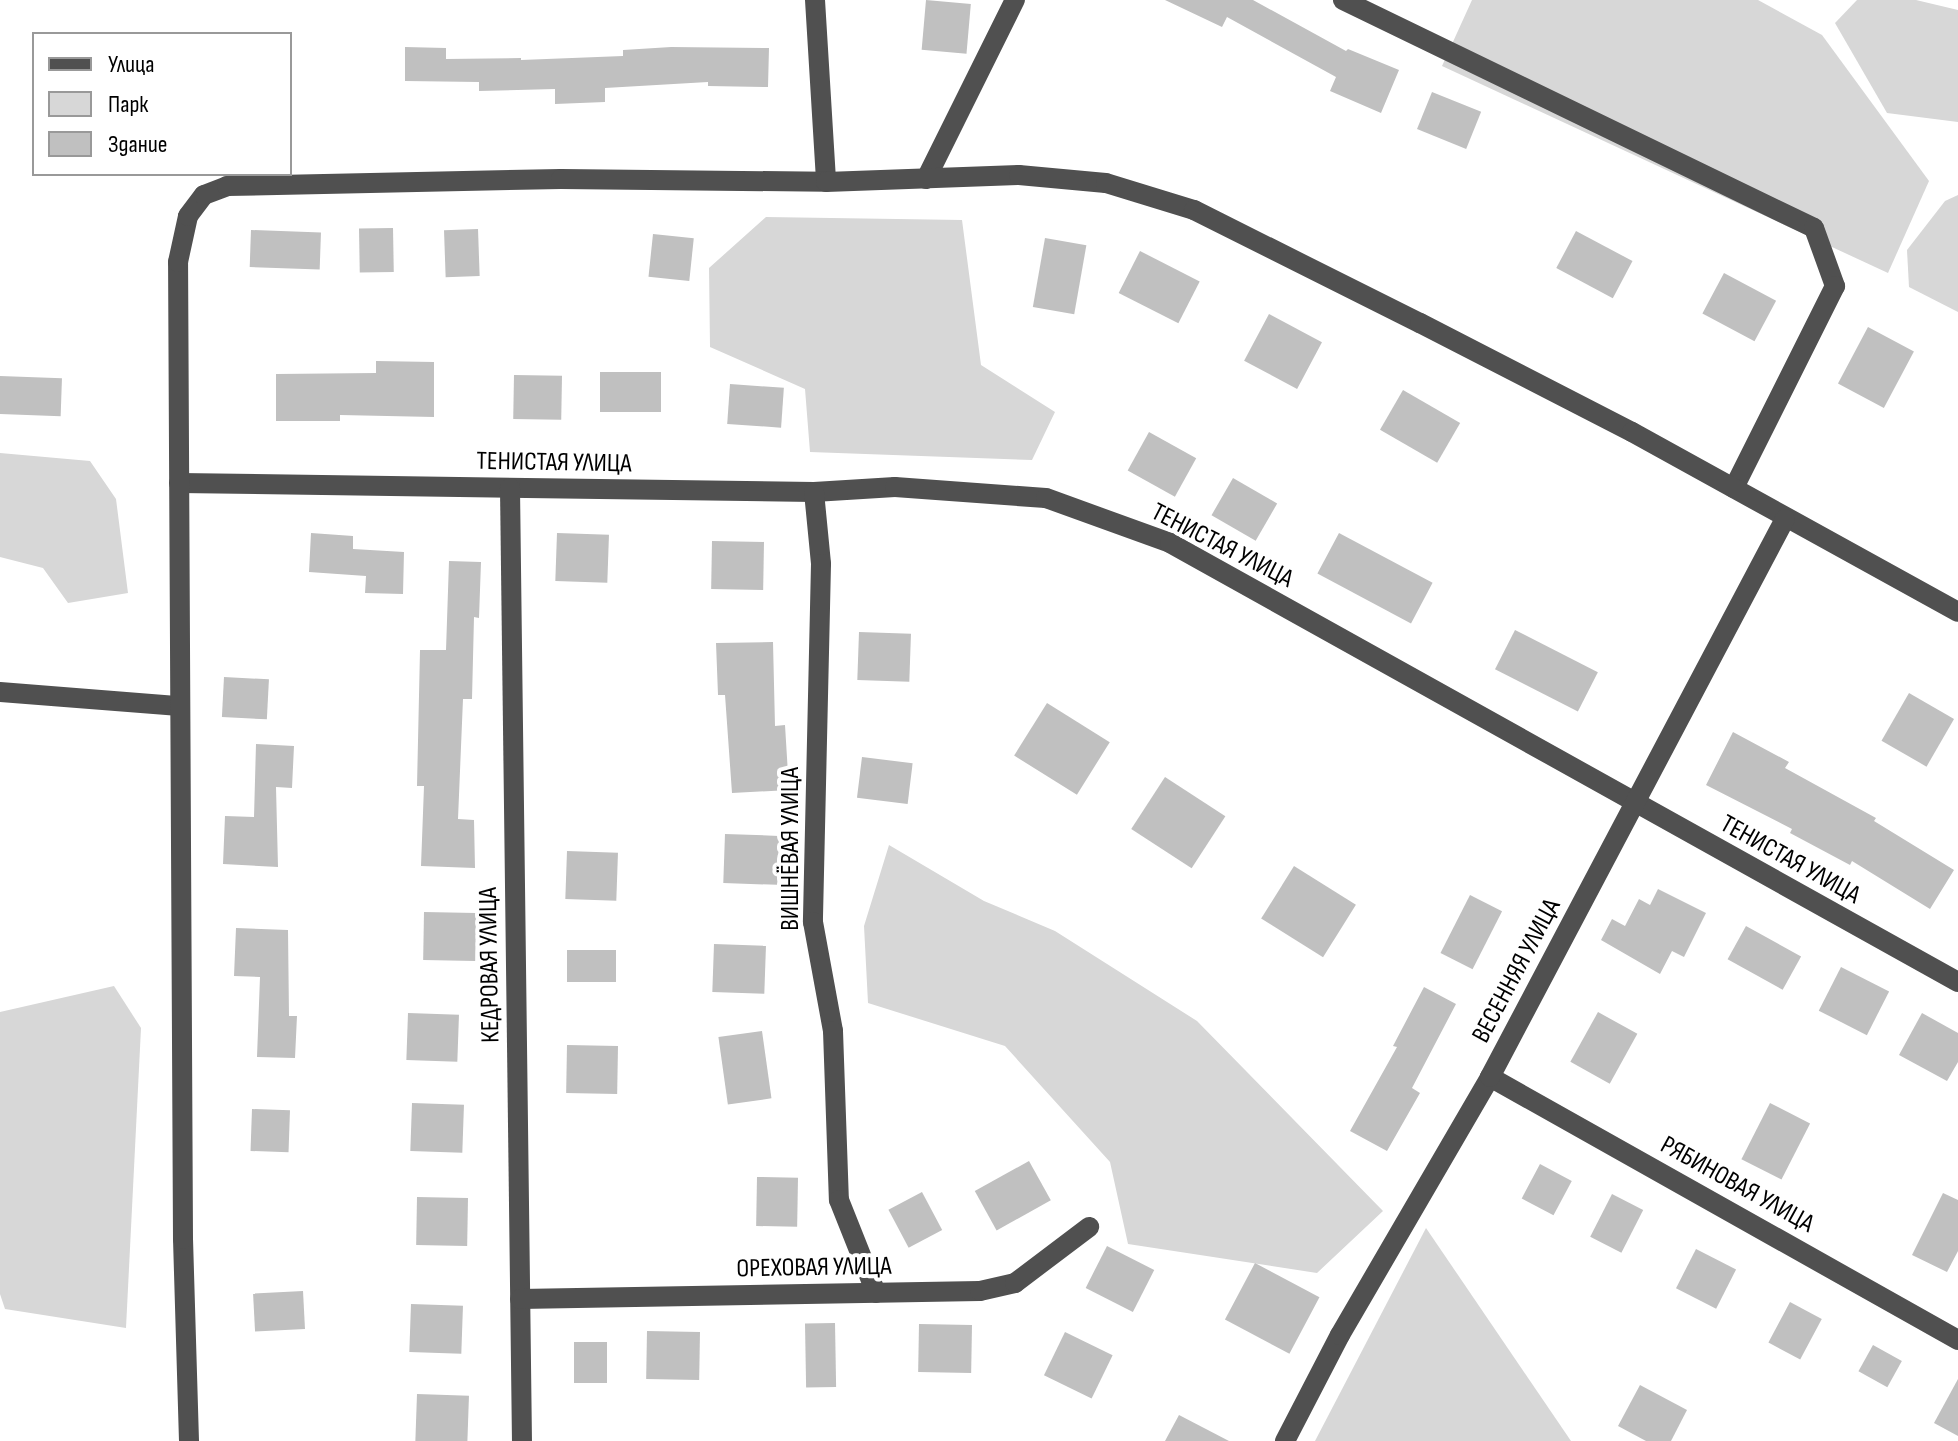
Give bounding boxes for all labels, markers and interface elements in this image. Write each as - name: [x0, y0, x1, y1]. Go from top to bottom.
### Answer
- legend: [32, 32, 292, 176]
- text: Улица: [108, 50, 154, 79]
- text: Парк: [108, 90, 148, 119]
- text: Здание: [108, 130, 167, 159]
- street label: ТЕНИСТАЯ УЛИЦА: [476, 446, 632, 480]
- street label: ТЕНИСТАЯ УЛИЦА: [1146, 497, 1298, 595]
- street label: ВИШНЁВАЯ УЛИЦА: [775, 767, 807, 931]
- street label: ТЕНИСТАЯ УЛИЦА: [1715, 809, 1865, 911]
- street label: КЕДРОВАЯ УЛИЦА: [473, 887, 507, 1043]
- street label: ВЕСЕННЯЯ УЛИЦА: [1466, 894, 1568, 1048]
- street label: РЯБИНОВАЯ УЛИЦА: [1655, 1130, 1819, 1240]
- street label: ОРЕХОВАЯ УЛИЦА: [736, 1251, 892, 1285]

